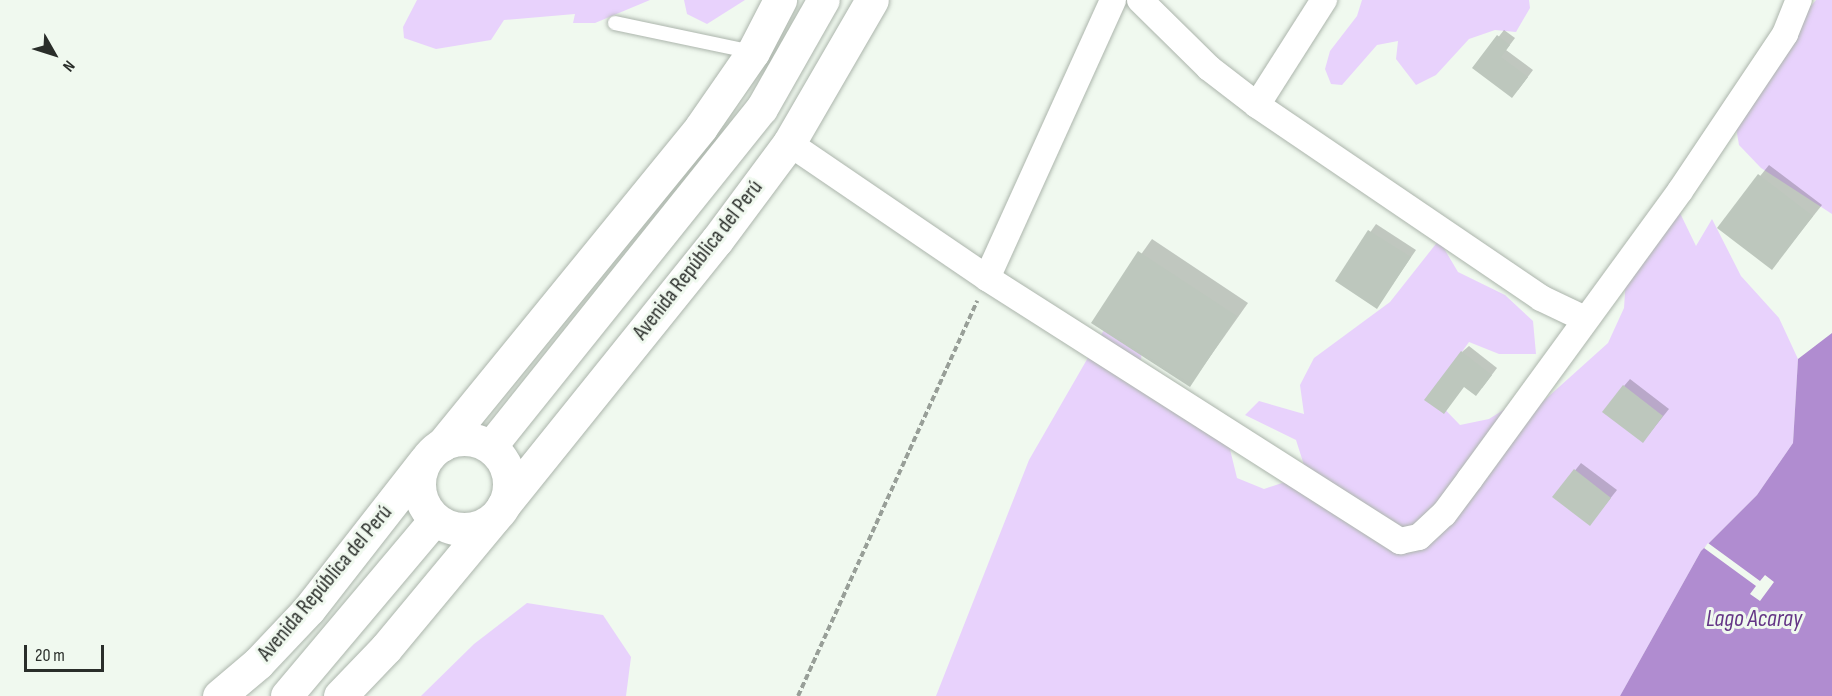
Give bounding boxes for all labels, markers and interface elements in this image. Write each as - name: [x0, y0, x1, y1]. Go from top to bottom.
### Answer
- north arrow: [24, 24, 84, 84]
- text: N: [58, 56, 78, 75]
- street label: Avenida República del Perú: [627, 175, 769, 345]
- street label: Avenida República del Perú: [252, 500, 398, 666]
- water label: Lago Acaray: [1706, 605, 1802, 633]
- scale bar: [27, 633, 106, 671]
- text: 20 m: [35, 645, 65, 666]

